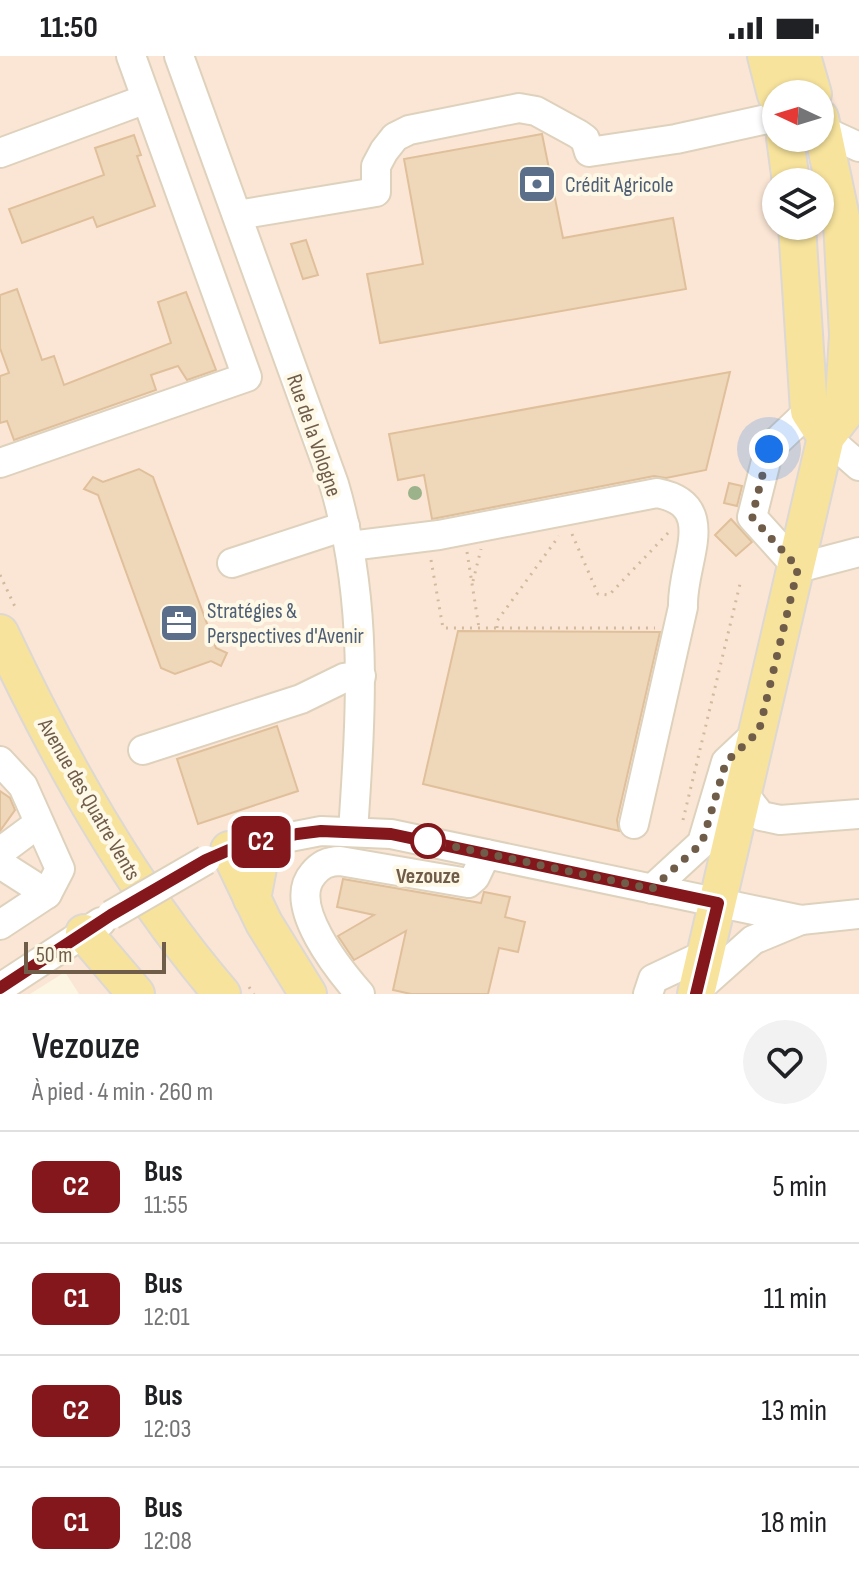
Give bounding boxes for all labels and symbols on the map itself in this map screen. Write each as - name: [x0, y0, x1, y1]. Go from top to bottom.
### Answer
- north arrow: [762, 80, 834, 152]
- bank icon: Crédit Agricole: [516, 163, 558, 205]
- place label: Crédit Agricole: [565, 172, 674, 199]
- street label: Rue de la Vologne: [280, 371, 347, 500]
- your location: [749, 429, 789, 469]
- place label: Stratégies & Perspectives d'Avenir: [207, 598, 364, 650]
- office icon: Stratégies & Perspectives d'Avenir: [158, 602, 200, 644]
- street label: Avenue des Quatre Vents: [31, 713, 146, 886]
- line badge: C2: [225, 816, 297, 868]
- marker: Vezouze: [411, 824, 445, 858]
- place label: Vezouze: [396, 863, 460, 890]
- scale bar: [24, 938, 166, 974]

